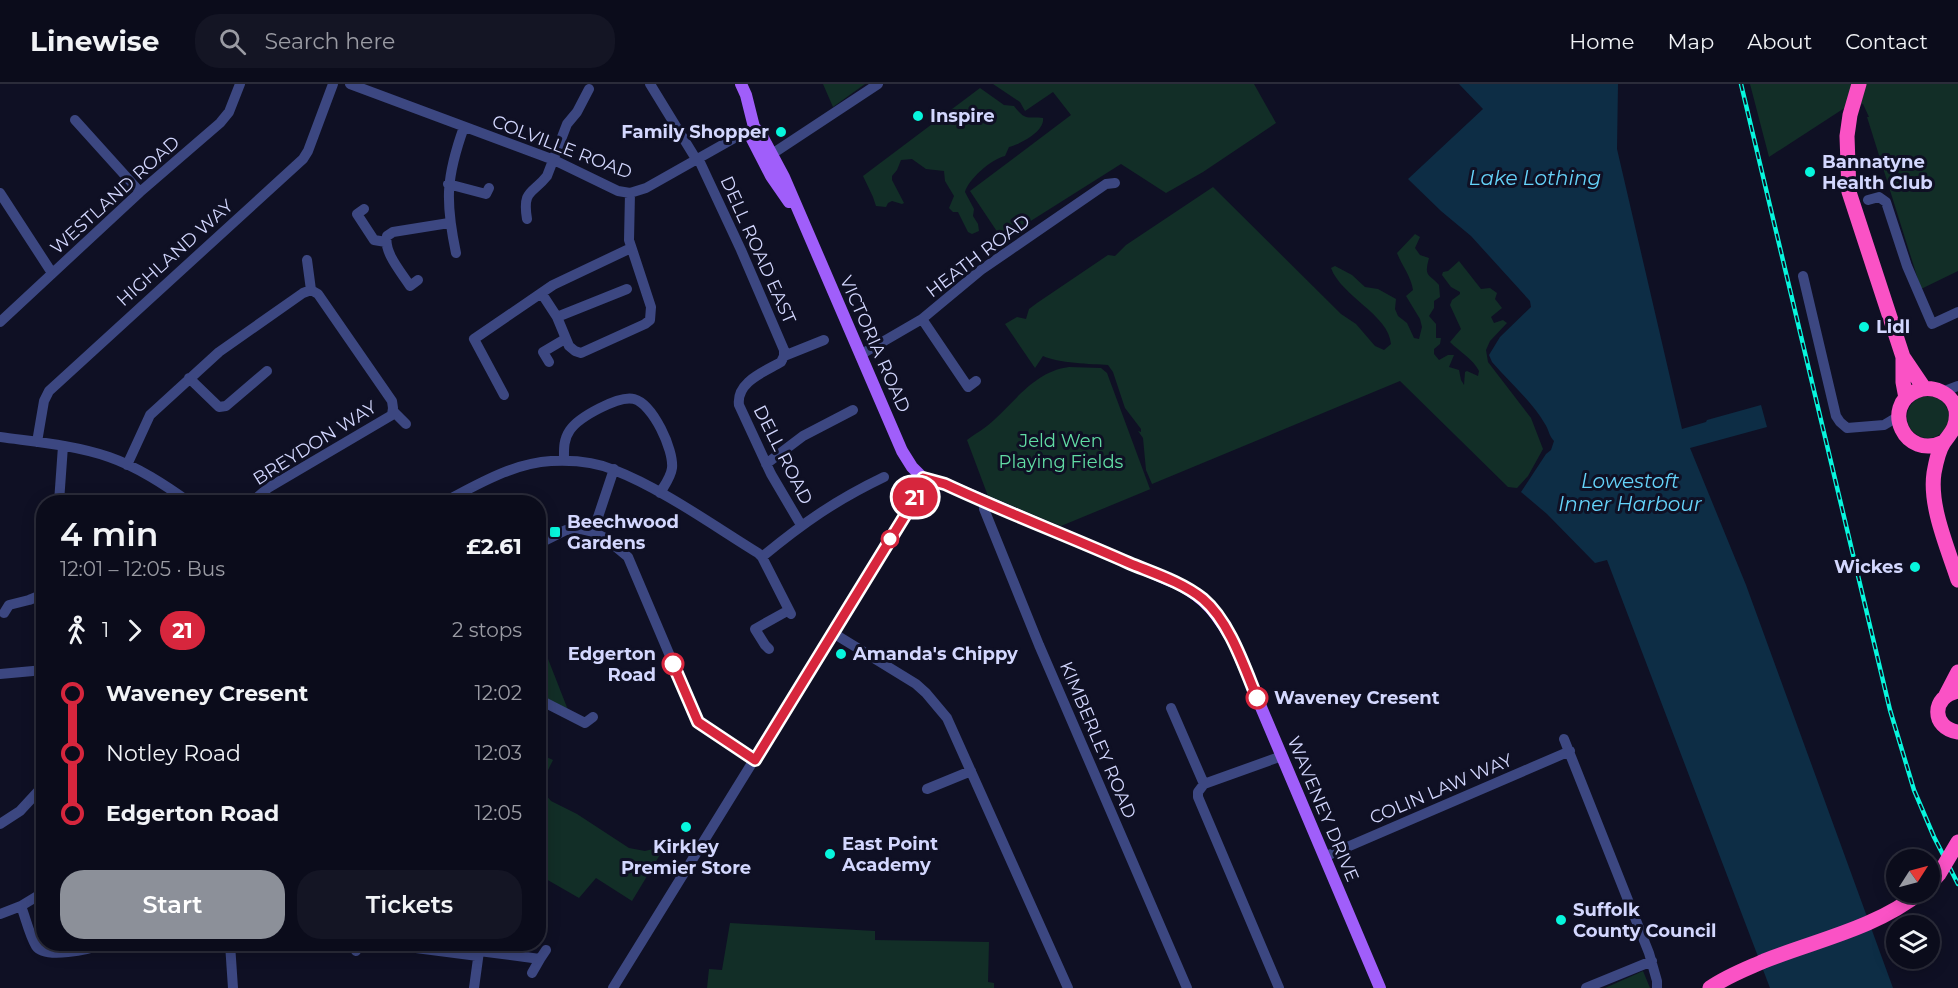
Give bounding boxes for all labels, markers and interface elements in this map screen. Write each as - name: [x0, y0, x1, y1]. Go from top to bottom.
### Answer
- search box: [195, 14, 615, 68]
- text: Linewise: [30, 24, 159, 58]
- icon: search: [216, 25, 249, 58]
- text: Search here: [264, 28, 395, 55]
- text: Home: [1569, 29, 1634, 54]
- text: Map: [1667, 29, 1714, 54]
- text: About: [1747, 29, 1812, 54]
- text: Contact: [1845, 29, 1928, 54]
- place label: Inspire: [930, 105, 995, 127]
- marker: Inspire: [911, 109, 925, 123]
- street label: COLVILLE ROAD: [489, 110, 635, 184]
- place label: Family Shopper: [621, 121, 769, 143]
- marker: Family Shopper: [774, 125, 788, 139]
- street label: WESTLAND ROAD: [46, 131, 184, 259]
- place label: Bannatyne Health Club: [1822, 151, 1933, 194]
- marker: Bannatyne Health Club: [1803, 165, 1817, 179]
- water label: Lake Lothing: [1469, 166, 1601, 190]
- street label: DELL ROAD EAST: [716, 173, 801, 328]
- street label: HIGHLAND WAY: [112, 195, 238, 311]
- street label: HEATH ROAD: [922, 210, 1034, 302]
- street label: VICTORIA ROAD: [835, 272, 915, 416]
- place label: Lidl: [1876, 316, 1910, 338]
- marker: Lidl: [1857, 320, 1871, 334]
- street label: BREYDON WAY: [249, 396, 381, 490]
- street label: DELL ROAD: [749, 402, 817, 508]
- park label: Jeld Wen Playing Fields: [999, 430, 1124, 473]
- water label: Lowestoft Inner Harbour: [1558, 469, 1703, 516]
- line badge: 21: [888, 478, 942, 516]
- text: 21: [905, 485, 925, 510]
- place label: Beechwood Gardens: [567, 511, 679, 554]
- text: 4 min: [60, 514, 158, 554]
- marker: Beechwood Gardens: [548, 525, 562, 539]
- unlabelled marker: [881, 530, 899, 548]
- text: £2.61: [466, 533, 522, 560]
- place label: Wickes: [1834, 556, 1903, 578]
- text: 12:01 – 12:05 · Bus: [60, 557, 225, 581]
- marker: Wickes: [1908, 560, 1922, 574]
- icon: walk: [60, 614, 93, 647]
- icon: forward: [118, 614, 151, 647]
- text: 1: [102, 618, 109, 642]
- text: 21: [172, 618, 193, 643]
- text: 2 stops: [452, 618, 522, 642]
- place label: Edgerton Road: [568, 643, 656, 686]
- place label: Amanda's Chippy: [852, 643, 1018, 665]
- marker: Amanda's Chippy: [834, 647, 848, 661]
- marker: Edgerton Road: [662, 653, 684, 675]
- street label: KIMBERLEY ROAD: [1055, 658, 1141, 822]
- text: Waveney Cresent: [106, 680, 308, 707]
- text: 12:02: [475, 681, 522, 705]
- marker: Waveney Cresent: [1246, 687, 1268, 709]
- place label: Waveney Cresent: [1274, 687, 1440, 709]
- street label: WAVENEY DRIVE: [1282, 733, 1364, 885]
- text: Notley Road: [106, 740, 241, 767]
- text: 12:03: [475, 741, 522, 765]
- street label: COLIN LAW WAY: [1366, 749, 1516, 829]
- text: Edgerton Road: [106, 800, 279, 827]
- text: 12:05: [475, 801, 522, 825]
- marker: Kirkley Premier Store: [679, 820, 693, 834]
- place label: East Point Academy: [841, 833, 938, 876]
- place label: Kirkley Premier Store: [621, 836, 751, 879]
- marker: East Point Academy: [823, 847, 837, 861]
- north arrow: [1886, 849, 1940, 903]
- map controls: [1886, 849, 1940, 969]
- button: Start: [60, 870, 285, 939]
- button: Tickets: [297, 870, 522, 939]
- place label: Suffolk County Council: [1573, 899, 1716, 942]
- marker: Suffolk County Council: [1554, 913, 1568, 927]
- button: layers: [1886, 915, 1940, 969]

